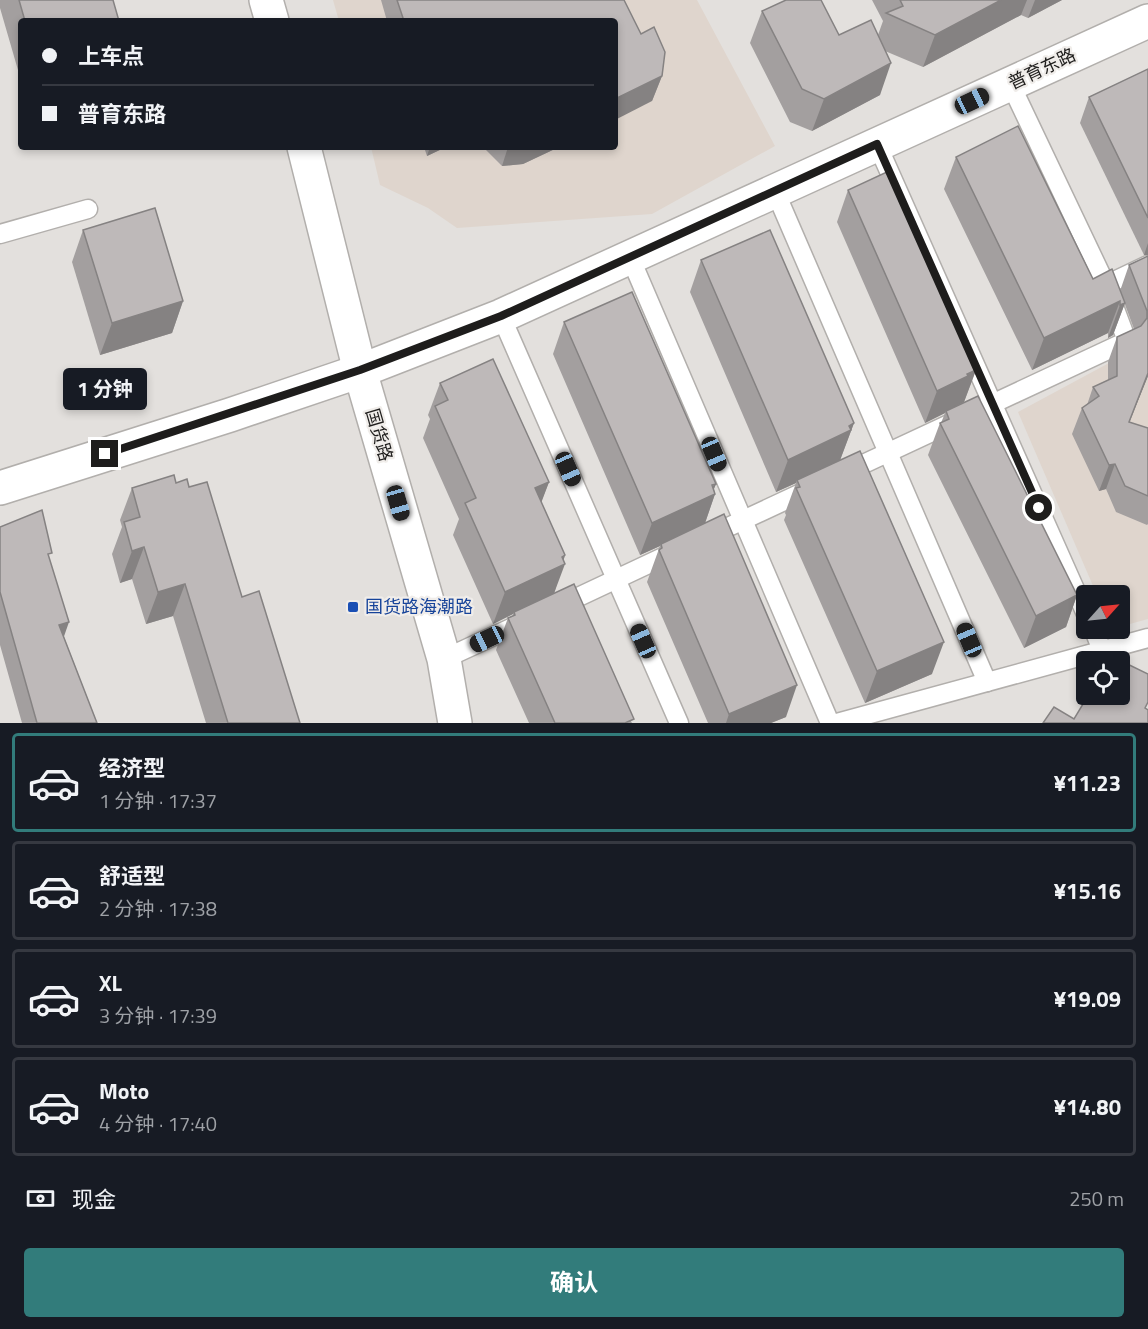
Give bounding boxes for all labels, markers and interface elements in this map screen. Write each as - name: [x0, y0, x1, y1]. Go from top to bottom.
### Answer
- text: 上车点: [78, 39, 144, 73]
- street label: 普育东路: [1003, 41, 1080, 96]
- car: [952, 85, 992, 117]
- text: 普育东路: [78, 97, 166, 131]
- callout: 1 分钟: [63, 367, 147, 409]
- text: 1 分钟: [77, 373, 133, 404]
- street label: 国货路: [359, 405, 400, 465]
- car: [699, 434, 729, 474]
- route end: [91, 440, 118, 467]
- car: [552, 449, 584, 489]
- car: [384, 483, 412, 523]
- route start: [1025, 494, 1052, 521]
- north arrow: [1076, 585, 1130, 639]
- map controls: [1076, 585, 1130, 705]
- place label: 国货路海潮路: [365, 593, 473, 620]
- marker: 国货路海潮路: [346, 600, 360, 614]
- car: [954, 620, 984, 660]
- car: [627, 621, 659, 661]
- car: [467, 623, 507, 655]
- button: locate: [1076, 651, 1130, 705]
- text: 经济型: [99, 751, 165, 785]
- icon: car: [27, 756, 81, 810]
- text: ¥11.23: [1054, 766, 1121, 800]
- text: 1 分钟 · 17:37: [99, 785, 217, 816]
- text: 舒适型: [99, 859, 165, 893]
- icon: car: [27, 864, 81, 918]
- text: ¥15.16: [1054, 874, 1121, 908]
- text: 2 分钟 · 17:38: [99, 893, 217, 924]
- text: XL: [99, 966, 122, 1000]
- icon: car: [27, 972, 81, 1026]
- text: ¥19.09: [1054, 982, 1121, 1016]
- text: 3 分钟 · 17:39: [99, 1000, 217, 1031]
- text: Moto: [99, 1074, 149, 1108]
- icon: car: [27, 1080, 81, 1134]
- text: ¥14.80: [1054, 1090, 1121, 1124]
- text: 4 分钟 · 17:40: [99, 1108, 217, 1139]
- icon: cash: [24, 1182, 57, 1215]
- text: 现金: [72, 1182, 116, 1216]
- text: 250 m: [1069, 1183, 1124, 1214]
- button: 确认: [24, 1248, 1124, 1317]

